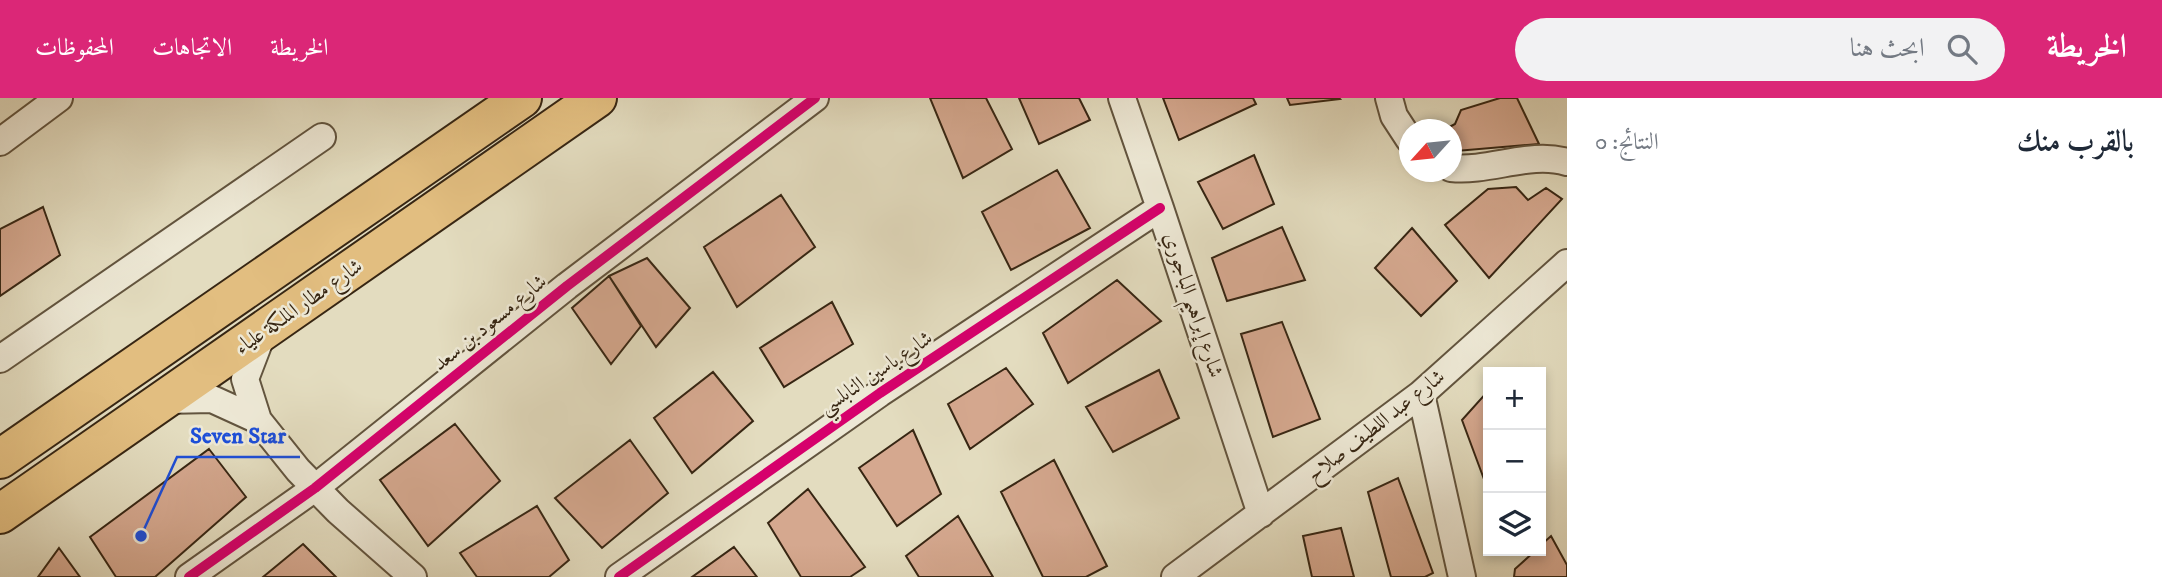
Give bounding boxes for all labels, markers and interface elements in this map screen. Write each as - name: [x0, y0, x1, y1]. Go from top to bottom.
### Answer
- search box: [1515, 18, 2005, 81]
- text: الخريطة: [2047, 27, 2127, 68]
- icon: search: [1943, 30, 1981, 68]
- text: ابحث هنا: [1850, 32, 1925, 65]
- text: المحفوظات: [35, 33, 114, 63]
- text: الاتجاهات: [152, 33, 232, 63]
- text: الخريطة: [270, 33, 329, 63]
- north arrow: [1399, 119, 1462, 182]
- text: بالقرب منك: [2017, 124, 2134, 161]
- text: النتائج: 0: [1595, 128, 1659, 157]
- street label: شارع إبراهيم الباجوري: [1151, 229, 1229, 383]
- street label: شارع مطار الملكة علياء: [230, 253, 370, 364]
- street label: شارع مسعود بن سعد: [428, 269, 555, 380]
- street label: شارع ياسين النابلسي: [814, 325, 941, 426]
- street label: شارع عبد اللطيف صلاح: [1302, 364, 1453, 492]
- map controls: [1483, 367, 1546, 556]
- button: +: [1483, 367, 1546, 430]
- callout: Seven Star: [177, 413, 300, 457]
- text: Seven Star: [190, 422, 286, 451]
- button: −: [1483, 430, 1546, 493]
- button: layers: [1483, 493, 1546, 556]

